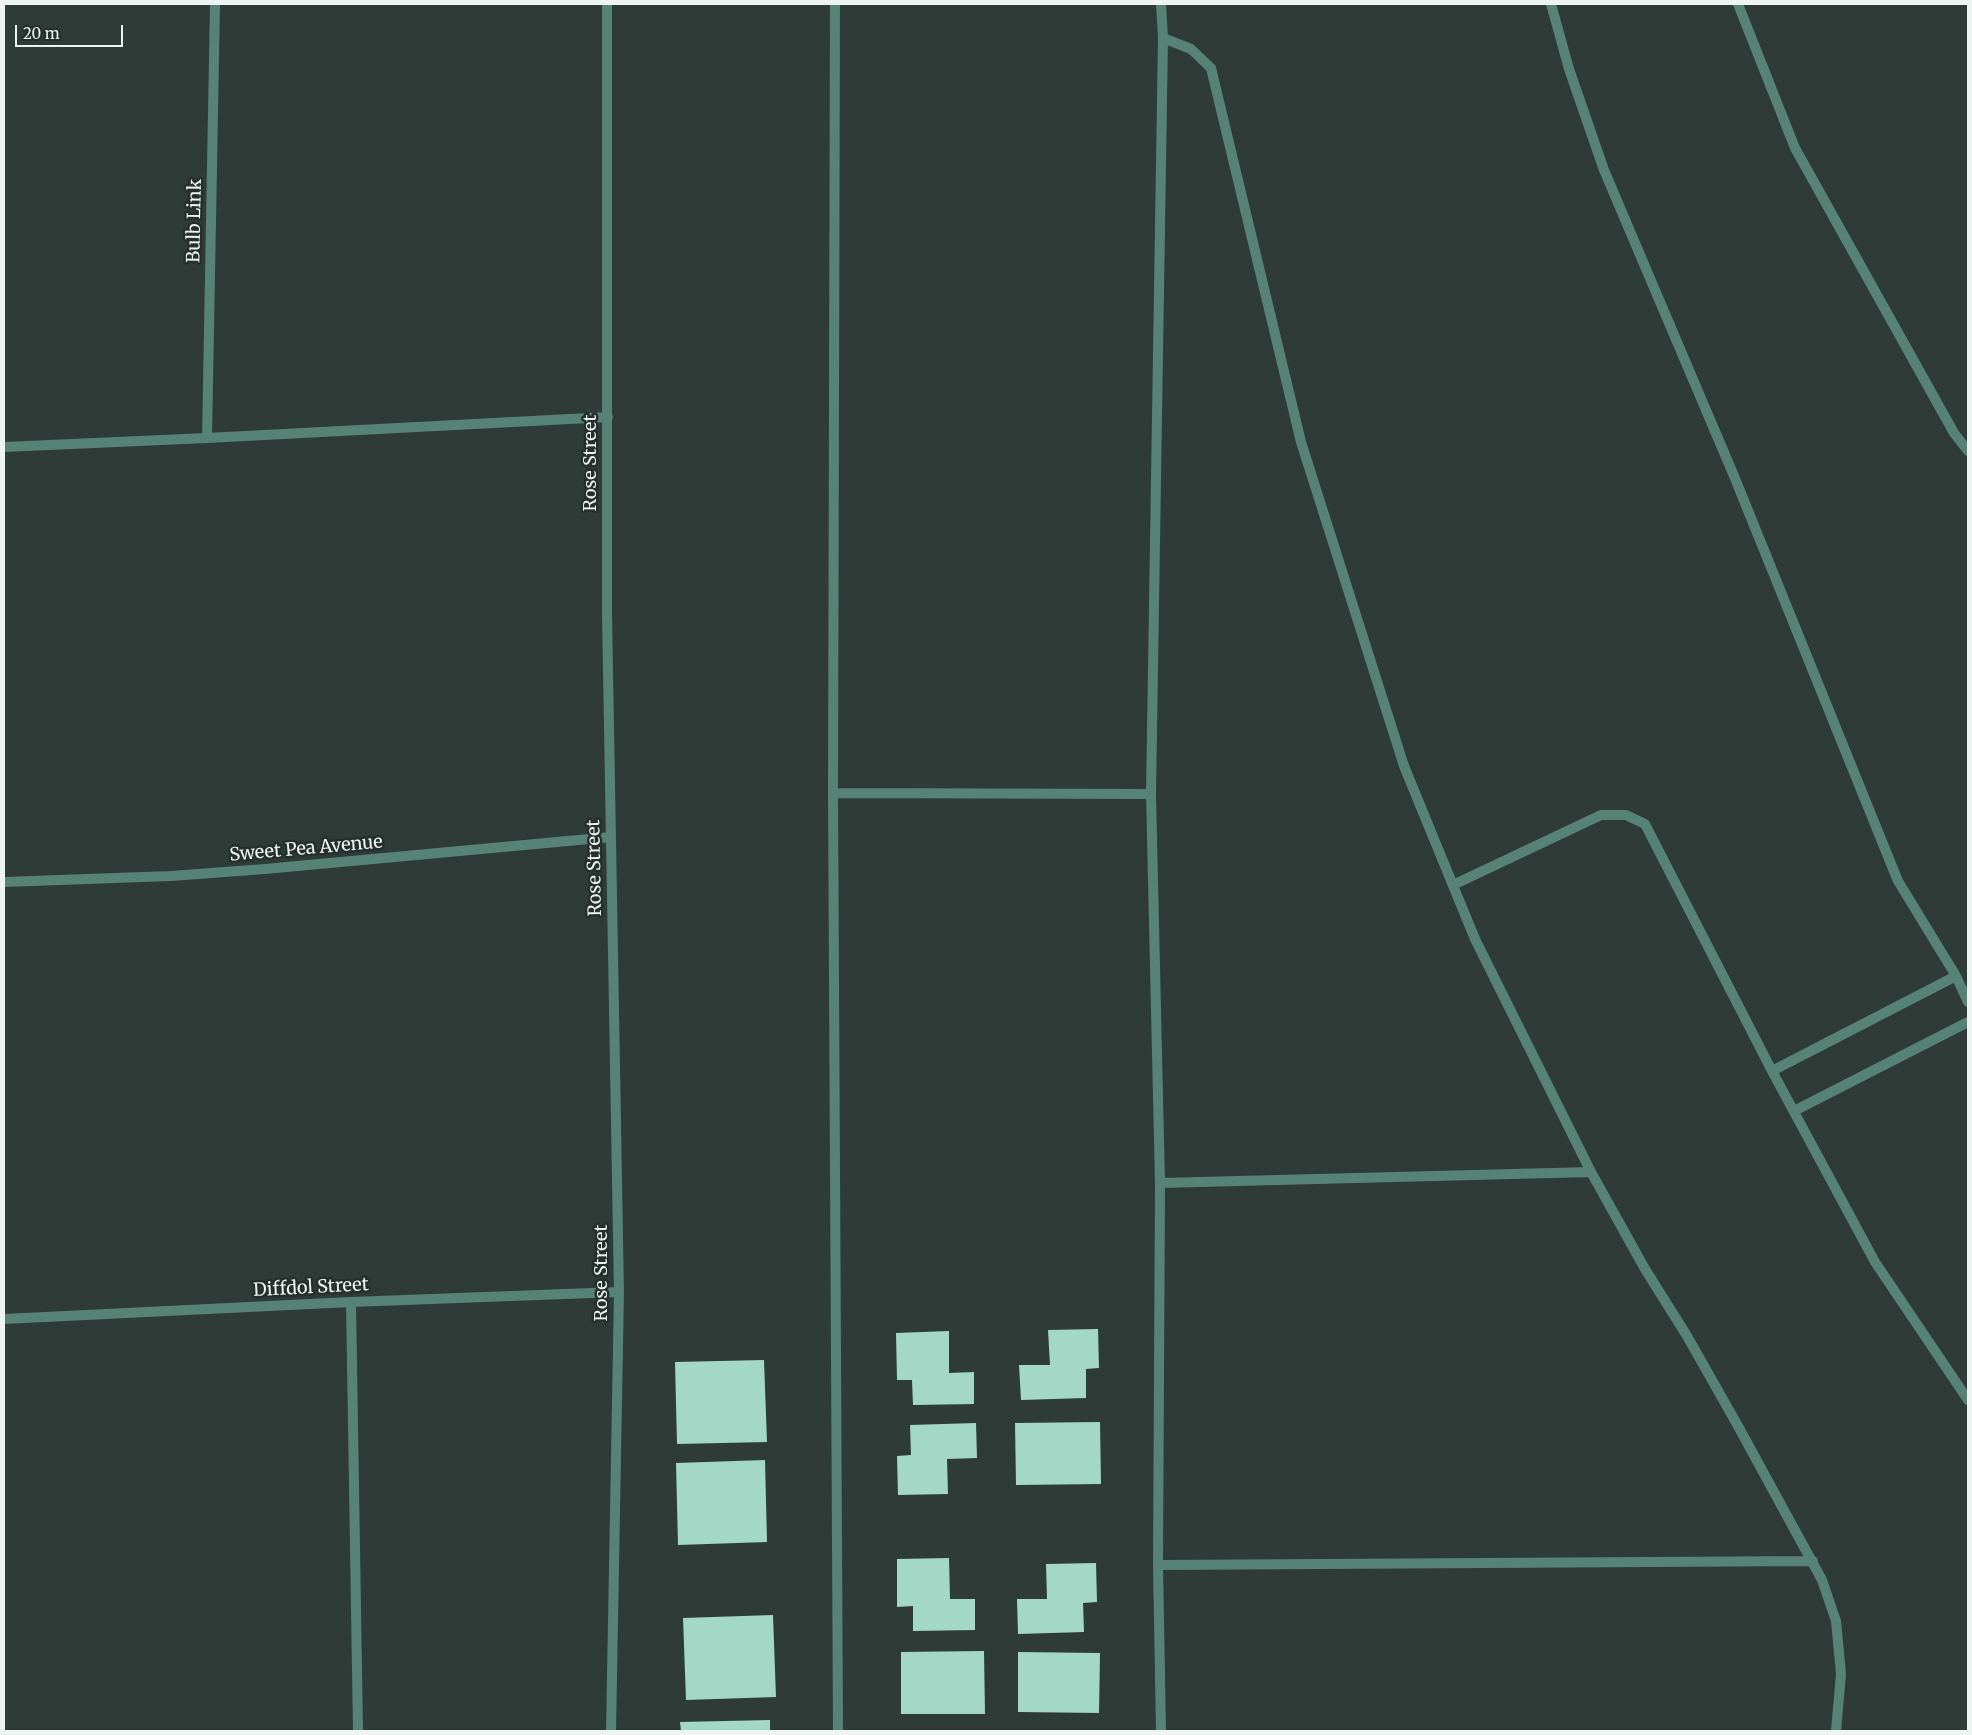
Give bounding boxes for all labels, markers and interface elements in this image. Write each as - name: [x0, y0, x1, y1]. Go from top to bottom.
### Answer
- scale bar: [18, 15, 125, 47]
- text: 20 m: [23, 24, 60, 43]
- street label: Bulb Link: [183, 179, 207, 263]
- street label: Rose Street: [580, 415, 602, 511]
- street label: Rose Street: [583, 819, 607, 917]
- street label: Sweet Pea Avenue: [228, 832, 384, 866]
- street label: Rose Street: [591, 1225, 613, 1321]
- street label: Diffdol Street: [253, 1274, 369, 1302]

